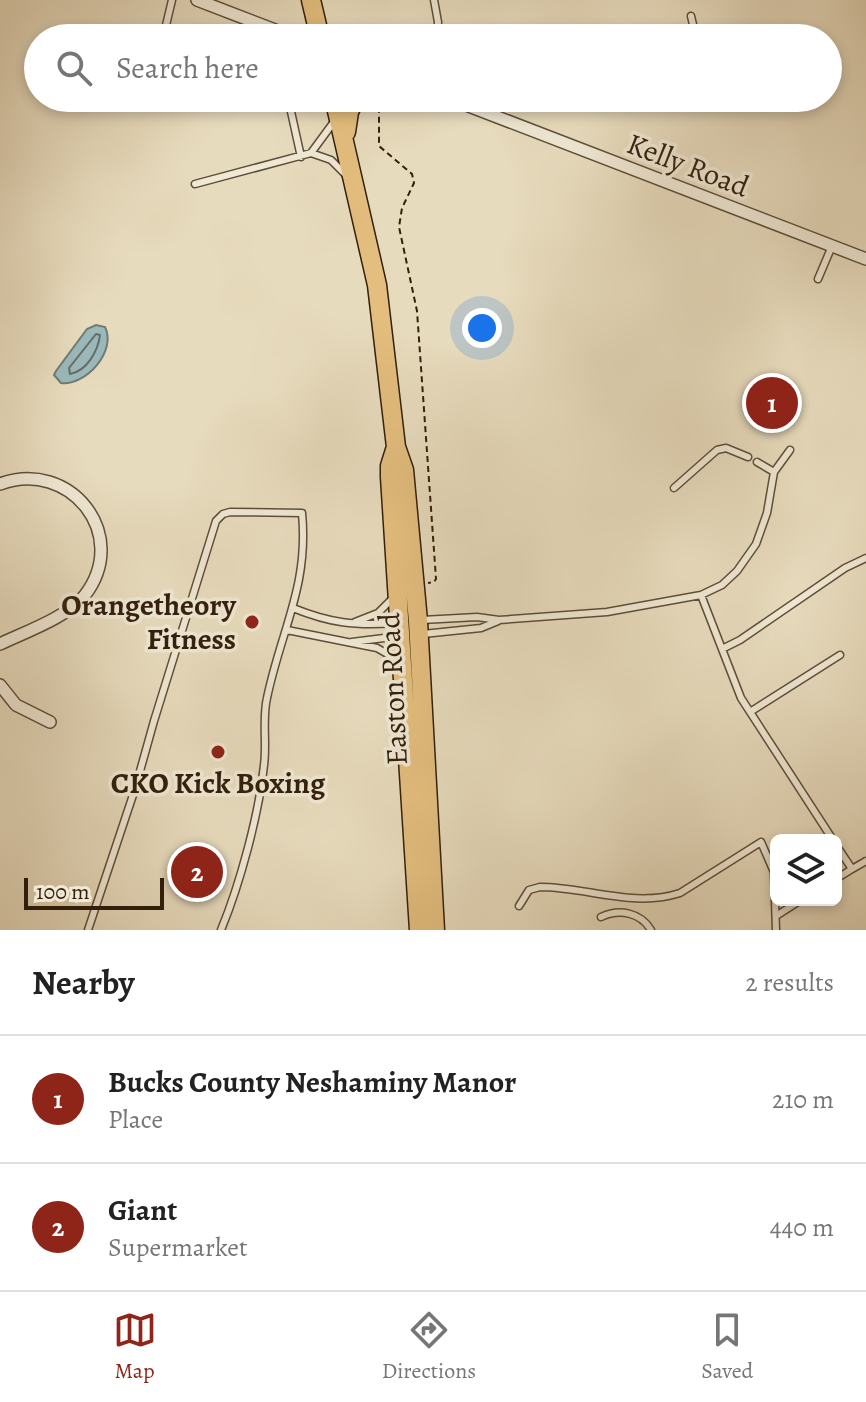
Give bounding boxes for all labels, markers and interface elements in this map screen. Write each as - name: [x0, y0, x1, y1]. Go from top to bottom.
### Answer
- search box: [24, 24, 842, 112]
- icon: search: [52, 46, 96, 90]
- text: Search here: [116, 48, 259, 88]
- street label: Kelly Road: [621, 123, 756, 207]
- your location: [462, 308, 502, 348]
- pin: 1: [746, 373, 798, 433]
- place label: Orangetheory Fitness: [61, 585, 237, 659]
- street label: Easton Road: [369, 611, 417, 766]
- marker: Orangetheory Fitness: [243, 613, 261, 631]
- marker: CKO Kick Boxing: [209, 743, 227, 761]
- place label: CKO Kick Boxing: [111, 763, 326, 803]
- map controls: [770, 834, 842, 906]
- button: layers: [770, 834, 842, 906]
- pin: 2: [171, 842, 223, 902]
- scale bar: [24, 874, 164, 910]
- text: 100 m: [36, 877, 90, 907]
- text: Nearby: [32, 959, 135, 1006]
- text: 2 results: [745, 965, 834, 1000]
- text: Bucks County Neshaminy Manor: [108, 1062, 516, 1102]
- text: 1: [53, 1082, 63, 1117]
- text: 210 m: [772, 1082, 834, 1117]
- text: Place: [108, 1102, 163, 1137]
- text: Giant: [108, 1190, 177, 1230]
- text: 2: [52, 1210, 64, 1245]
- text: 440 m: [770, 1210, 834, 1245]
- text: Supermarket: [108, 1230, 248, 1265]
- tab: Map: [113, 1308, 157, 1386]
- tab: Directions: [382, 1308, 476, 1386]
- tab: Saved: [701, 1308, 753, 1386]

